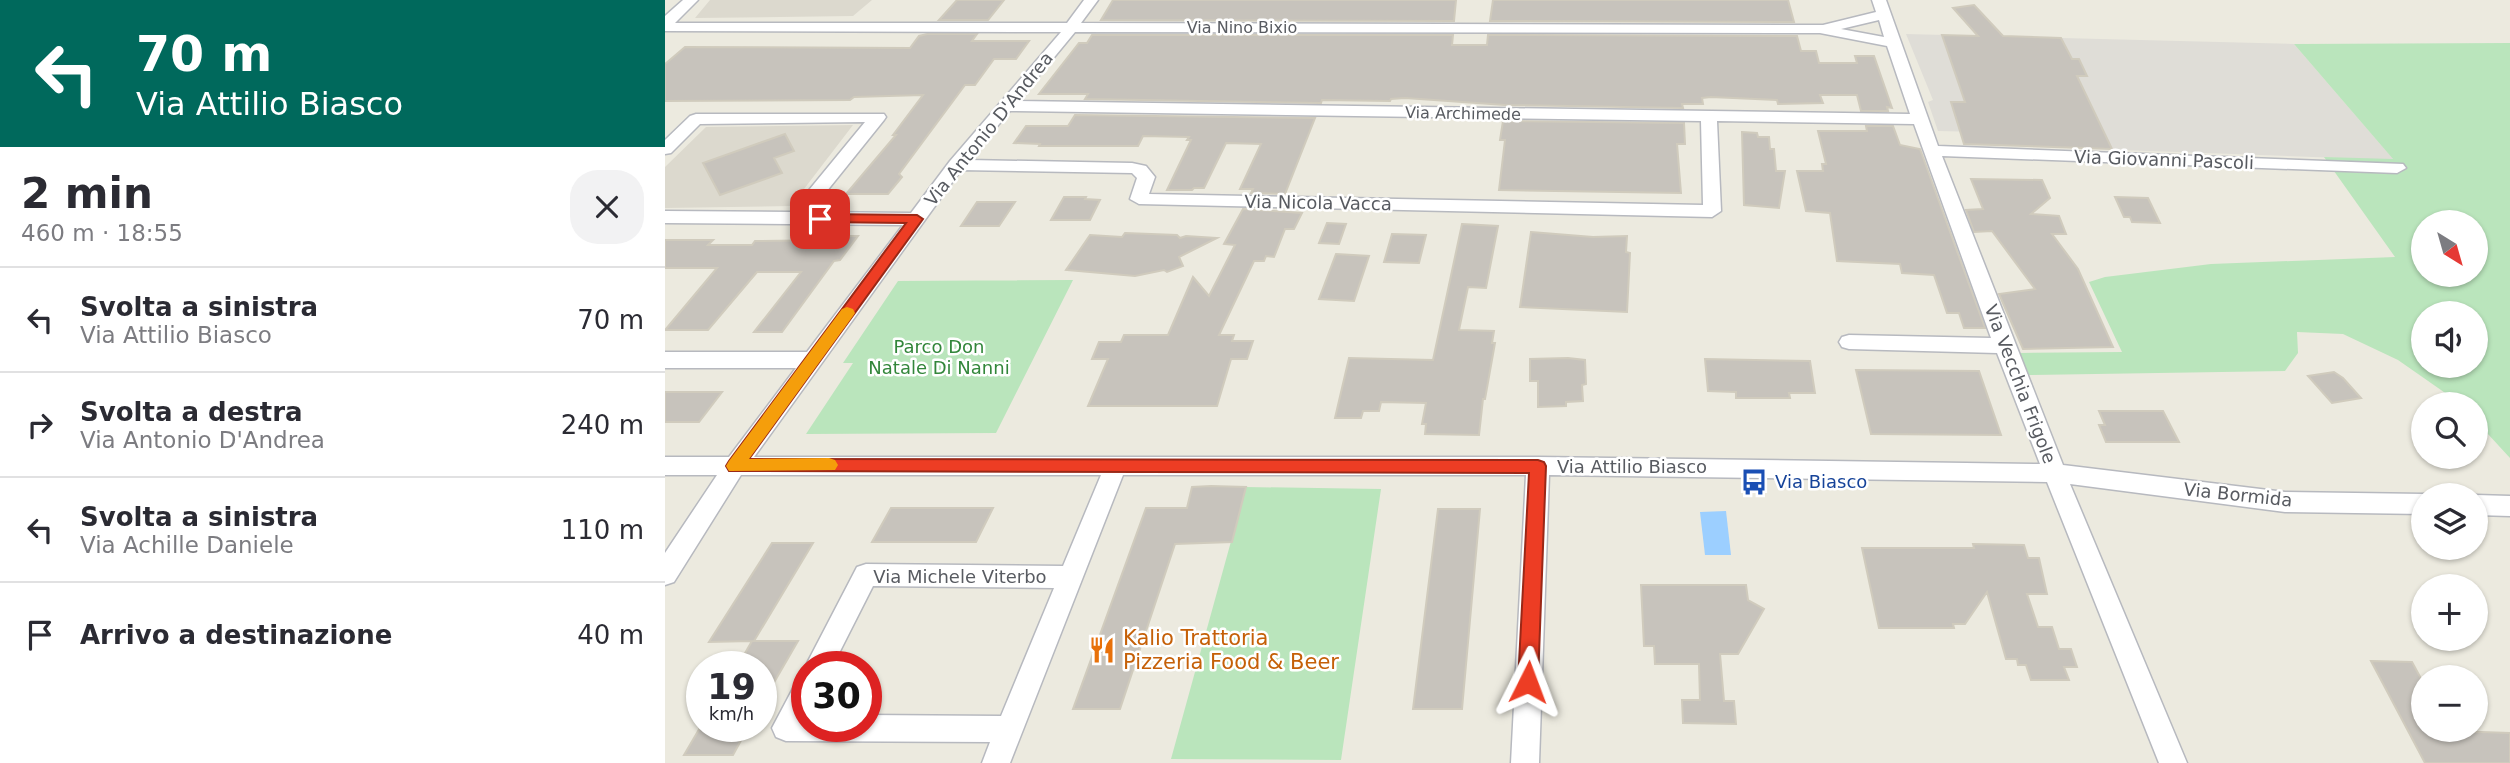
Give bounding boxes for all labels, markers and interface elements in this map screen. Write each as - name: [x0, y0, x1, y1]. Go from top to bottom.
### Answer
- street label: Via Nino Bixio: [1187, 18, 1297, 37]
- text: 70 m: [136, 26, 272, 83]
- icon: left: [21, 28, 112, 119]
- street label: Via Antonio D'Andrea: [920, 48, 1057, 210]
- text: Via Attilio Biasco: [136, 85, 403, 123]
- street label: Via Archimede: [1405, 103, 1521, 124]
- street label: Via Giovanni Pascoli: [2074, 146, 2254, 173]
- text: 2 min: [21, 169, 153, 218]
- button: close: [570, 170, 644, 244]
- pin: [790, 189, 850, 249]
- street label: Via Nicola Vacca: [1244, 191, 1392, 214]
- icon: arrive: [801, 200, 839, 238]
- north arrow: [2411, 210, 2489, 287]
- map controls: [2411, 210, 2488, 742]
- text: 460 m · 18:55: [21, 220, 183, 246]
- text: Svolta a sinistra: [80, 292, 318, 322]
- icon: left: [21, 301, 59, 339]
- street label: Via Vecchia Frigole: [1980, 301, 2060, 466]
- button: sound: [2411, 301, 2488, 378]
- text: 70 m: [577, 305, 644, 335]
- text: Via Attilio Biasco: [80, 322, 272, 348]
- park label: Parco Don Natale Di Nanni: [868, 336, 1010, 378]
- button: search: [2411, 392, 2488, 469]
- text: Svolta a destra: [80, 397, 303, 427]
- icon: right: [21, 406, 59, 444]
- text: 240 m: [561, 410, 644, 440]
- text: Via Antonio D'Andrea: [80, 427, 325, 453]
- street label: Via Attilio Biasco: [1557, 456, 1707, 477]
- bus stop icon: Via Biasco: [1739, 467, 1769, 497]
- place label: Via Biasco: [1775, 471, 1867, 492]
- street label: Via Bormida: [2183, 478, 2293, 511]
- button: layers: [2411, 483, 2488, 560]
- text: Svolta a sinistra: [80, 502, 318, 532]
- icon: left: [21, 511, 59, 549]
- text: 110 m: [561, 515, 644, 545]
- text: Via Achille Daniele: [80, 532, 294, 558]
- street label: Via Michele Viterbo: [873, 566, 1047, 587]
- button: +: [2411, 574, 2488, 651]
- icon: arrive: [21, 616, 59, 654]
- text: Arrivo a destinazione: [80, 620, 392, 650]
- text: 40 m: [577, 620, 644, 650]
- place label: Kalio Trattoria Pizzeria Food & Beer: [1123, 626, 1339, 674]
- restaurant icon: Kalio Trattoria Pizzeria Food & Beer: [1087, 635, 1117, 665]
- position arrow: [1491, 645, 1565, 719]
- speed limit sign: 30: [791, 651, 882, 742]
- button: −: [2411, 665, 2488, 742]
- text: 19: [707, 667, 756, 707]
- text: km/h: [709, 703, 754, 724]

